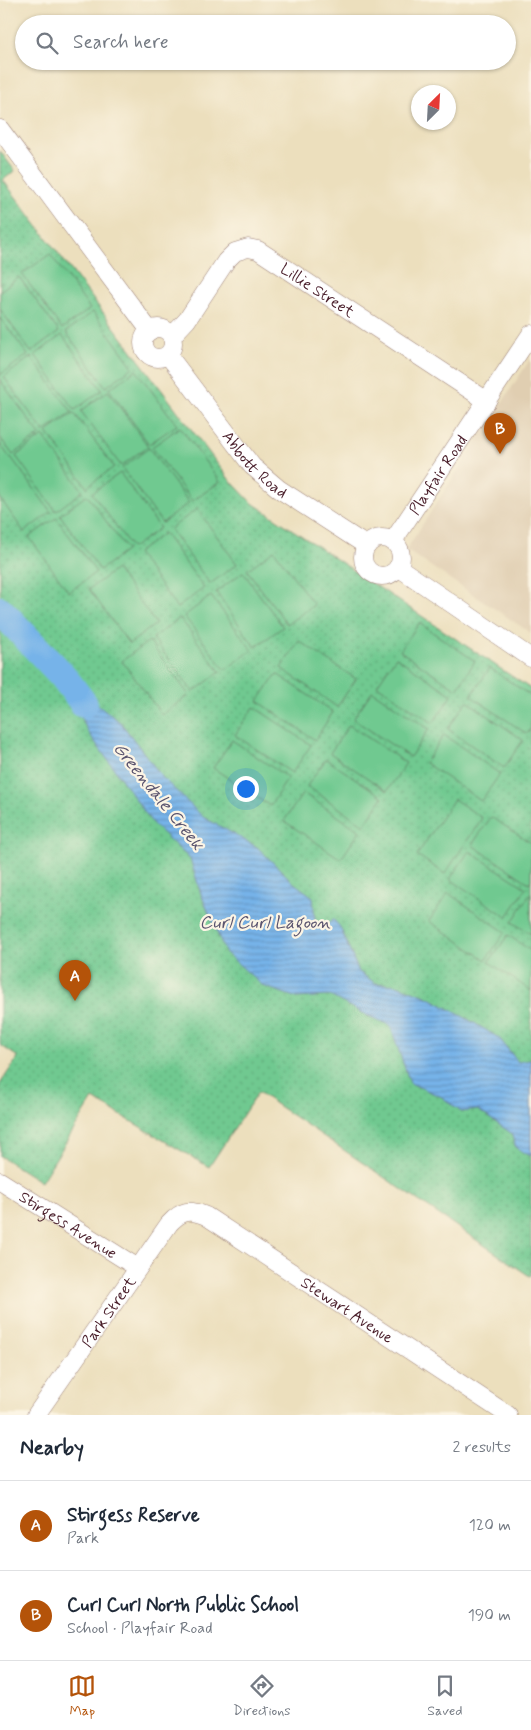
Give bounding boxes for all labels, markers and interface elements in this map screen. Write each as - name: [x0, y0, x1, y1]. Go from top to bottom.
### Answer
- search box: [15, 15, 516, 70]
- icon: search: [33, 29, 61, 57]
- text: Search here: [73, 30, 169, 55]
- north arrow: [411, 85, 456, 130]
- street label: Lillie Street: [276, 259, 359, 323]
- pin: B: [484, 413, 516, 454]
- street label: Abbott Road: [217, 427, 291, 504]
- street label: Playfair Road: [404, 431, 473, 519]
- water label: Greendale Creek: [107, 738, 210, 856]
- your location: [233, 776, 259, 802]
- water label: Curl Curl Lagoon: [199, 911, 331, 937]
- pin: A: [59, 960, 91, 1001]
- street label: Stirgess Avenue: [15, 1187, 121, 1264]
- street label: Park Street: [77, 1272, 142, 1352]
- street label: Stewart Avenue: [297, 1272, 397, 1349]
- text: Nearby: [20, 1434, 84, 1462]
- text: 2 results: [453, 1437, 511, 1458]
- text: Stirgess Reserve: [67, 1503, 200, 1528]
- text: A: [31, 1515, 41, 1536]
- text: 120 m: [469, 1515, 511, 1536]
- text: Park: [67, 1528, 99, 1549]
- text: Curl Curl North Public School: [67, 1593, 299, 1618]
- text: B: [31, 1605, 41, 1626]
- text: 190 m: [468, 1605, 511, 1626]
- text: School · Playfair Road: [67, 1618, 213, 1639]
- tab: Map: [68, 1672, 96, 1720]
- tab: Directions: [233, 1672, 291, 1720]
- tab: Saved: [427, 1672, 463, 1720]

